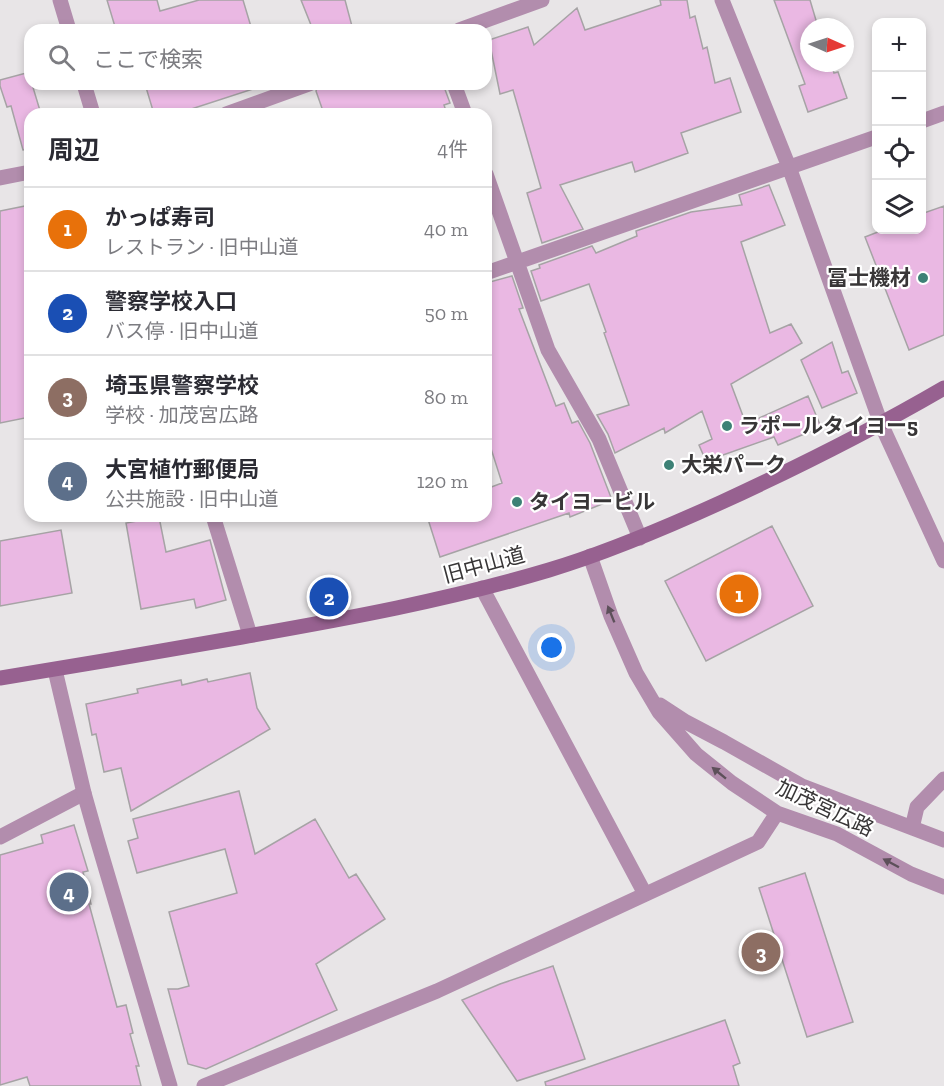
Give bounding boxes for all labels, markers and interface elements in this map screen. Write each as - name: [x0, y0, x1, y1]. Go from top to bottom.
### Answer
- north arrow: [800, 18, 854, 72]
- map controls: [872, 18, 926, 234]
- button: +: [872, 18, 926, 72]
- search box: [24, 24, 492, 90]
- icon: search: [45, 41, 78, 74]
- text: ここで検索: [93, 46, 203, 73]
- button: −: [872, 72, 926, 126]
- button: locate: [872, 126, 926, 180]
- text: 周辺: [48, 134, 100, 166]
- text: 4件: [437, 137, 468, 161]
- button: layers: [872, 180, 926, 234]
- text: かっぱ寿司: [105, 204, 215, 231]
- text: 1: [63, 217, 72, 241]
- text: 40 m: [424, 217, 468, 241]
- text: レストラン · 旧中山道: [105, 235, 298, 259]
- place label: 冨士機材: [827, 265, 911, 290]
- marker: 冨士機材: [916, 271, 930, 285]
- text: 警察学校入口: [105, 288, 237, 315]
- text: 2: [62, 301, 73, 325]
- text: 50 m: [424, 301, 468, 325]
- text: バス停 · 旧中山道: [105, 319, 258, 343]
- text: 埼玉県警察学校: [105, 372, 259, 399]
- text: 3: [62, 385, 73, 409]
- text: 80 m: [424, 385, 468, 409]
- text: 学校 · 加茂宮広路: [105, 403, 258, 427]
- place label: ラポールタイヨー5: [739, 413, 918, 438]
- marker: ラポールタイヨー5: [720, 419, 734, 433]
- place label: 大栄パーク: [681, 452, 786, 477]
- text: 大宮植竹郵便局: [105, 456, 259, 483]
- marker: 大栄パーク: [662, 458, 676, 472]
- text: 4: [62, 469, 73, 493]
- text: 120 m: [417, 469, 468, 493]
- text: 公共施設 · 旧中山道: [105, 487, 278, 511]
- place label: タイヨービル: [529, 489, 655, 514]
- marker: タイヨービル: [510, 495, 524, 509]
- street label: 旧中山道: [440, 542, 528, 587]
- pin: 1: [720, 572, 758, 616]
- pin: 2: [310, 574, 348, 620]
- one-way arrow: [606, 605, 615, 623]
- your location: [537, 633, 566, 662]
- one-way arrow: [711, 766, 727, 779]
- street label: 加茂宮広路: [772, 774, 878, 841]
- one-way arrow: [882, 858, 899, 868]
- pin: 4: [50, 870, 88, 914]
- pin: 3: [742, 930, 780, 974]

